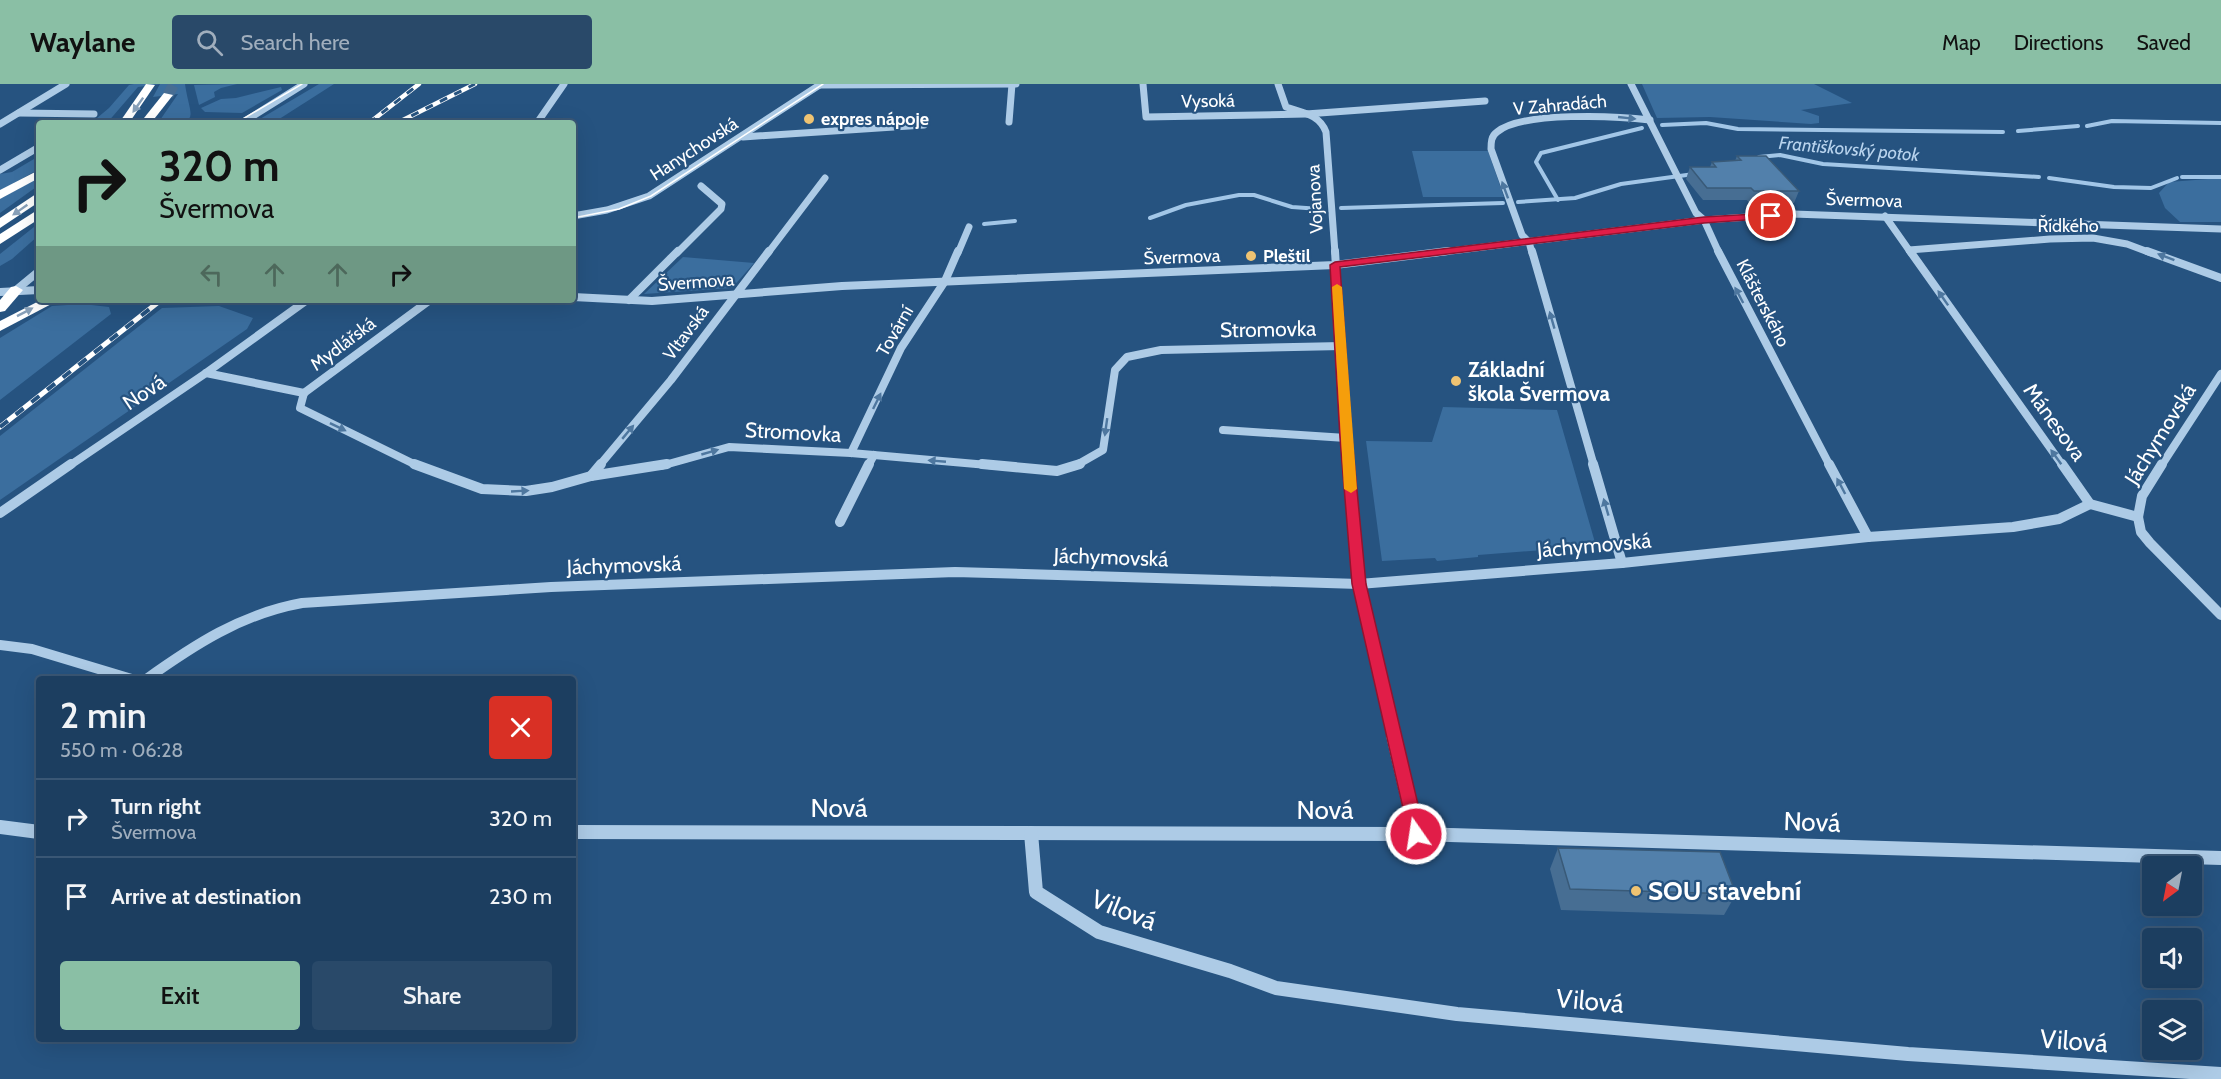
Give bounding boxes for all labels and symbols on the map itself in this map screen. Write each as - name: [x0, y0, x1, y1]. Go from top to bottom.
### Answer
- street label: Vysoká: [1181, 90, 1235, 112]
- street label: V Zahradách: [1512, 90, 1608, 120]
- one-way arrow: [132, 96, 144, 112]
- place label: expres nápoje: [821, 108, 929, 130]
- street label: Hanychovská: [646, 112, 742, 186]
- marker: expres nápoje: [802, 112, 816, 126]
- one-way arrow: [1617, 113, 1636, 122]
- water label: Františkovský potok: [1778, 132, 1922, 166]
- street label: Vojanova: [1302, 163, 1328, 234]
- one-way arrow: [1500, 181, 1510, 199]
- street label: Švermova: [1825, 188, 1903, 212]
- pin: [1745, 190, 1796, 241]
- one-way arrow: [12, 204, 28, 216]
- street label: Řídkého: [2037, 214, 2099, 237]
- street label: Švermova: [1143, 245, 1221, 269]
- place label: Pleštil: [1263, 245, 1311, 267]
- marker: Pleštil: [1244, 249, 1258, 263]
- one-way arrow: [2157, 252, 2175, 262]
- street label: Klášterského: [1732, 255, 1795, 351]
- street label: Švermova: [657, 268, 735, 296]
- one-way arrow: [1735, 286, 1745, 304]
- one-way arrow: [1937, 290, 1949, 306]
- street label: Vltavská: [658, 301, 714, 365]
- street label: Tovární: [872, 302, 918, 360]
- one-way arrow: [17, 307, 34, 317]
- one-way arrow: [1547, 311, 1556, 329]
- street label: Mydlářská: [306, 312, 380, 376]
- street label: Stromovka: [1220, 316, 1316, 342]
- place label: Základní škola Švermova: [1468, 357, 1611, 406]
- street label: Nová: [118, 369, 170, 415]
- marker: Základní škola Švermova: [1449, 374, 1463, 388]
- street label: Mánesova: [2018, 378, 2092, 466]
- street label: Jáchymovská: [2119, 379, 2201, 490]
- one-way arrow: [872, 392, 881, 409]
- street label: Stromovka: [744, 417, 842, 447]
- one-way arrow: [1102, 418, 1111, 437]
- one-way arrow: [329, 422, 347, 432]
- one-way arrow: [622, 424, 635, 440]
- one-way arrow: [702, 447, 720, 456]
- one-way arrow: [2050, 449, 2062, 465]
- one-way arrow: [927, 456, 946, 466]
- one-way arrow: [1836, 477, 1846, 494]
- one-way arrow: [510, 486, 529, 495]
- one-way arrow: [1601, 498, 1610, 516]
- street label: Jáchymovská: [1535, 528, 1652, 563]
- street label: Jáchymovská: [1052, 542, 1169, 571]
- street label: Jáchymovská: [565, 551, 682, 580]
- street label: Nová: [810, 792, 868, 824]
- street label: Nová: [1296, 794, 1354, 826]
- position arrow: [1384, 802, 1448, 866]
- street label: Nová: [1783, 805, 1842, 839]
- north arrow: [2142, 856, 2202, 916]
- place label: SOU stavební: [1648, 875, 1801, 907]
- street label: Vilová: [1087, 882, 1162, 938]
- marker: SOU stavební: [1629, 884, 1643, 898]
- street label: Vilová: [1555, 982, 1626, 1020]
- street label: Vilová: [2039, 1023, 2109, 1059]

